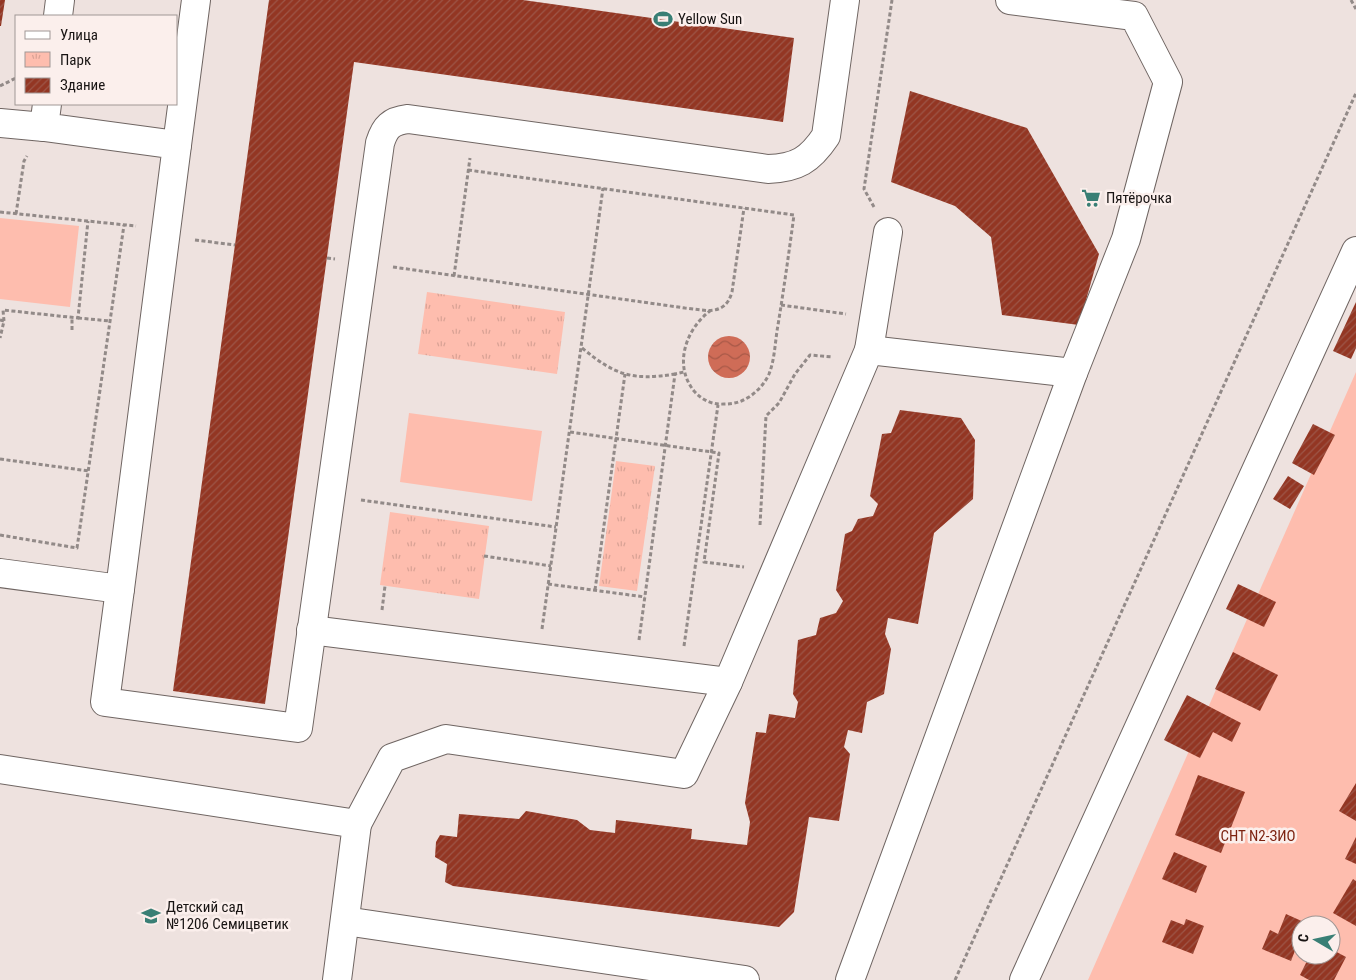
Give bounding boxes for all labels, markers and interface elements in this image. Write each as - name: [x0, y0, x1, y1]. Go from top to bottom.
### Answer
- sports icon: Yellow Sun: [652, 8, 674, 30]
- place label: Yellow Sun: [678, 10, 742, 28]
- legend: [15, 15, 178, 105]
- text: Улица: [60, 26, 98, 44]
- text: Парк: [60, 51, 91, 69]
- text: Здание: [60, 76, 105, 94]
- supermarket icon: Пятёрочка: [1080, 187, 1102, 209]
- place label: Пятёрочка: [1106, 189, 1172, 207]
- park label: СНТ N2-ЗИО: [1220, 827, 1296, 845]
- place label: Детский сад №1206 Семицветик: [166, 898, 289, 933]
- school or university icon: Детский сад №1206 Семицветик: [140, 905, 162, 927]
- north arrow: [1291, 915, 1341, 965]
- text: С: [1295, 933, 1312, 943]

